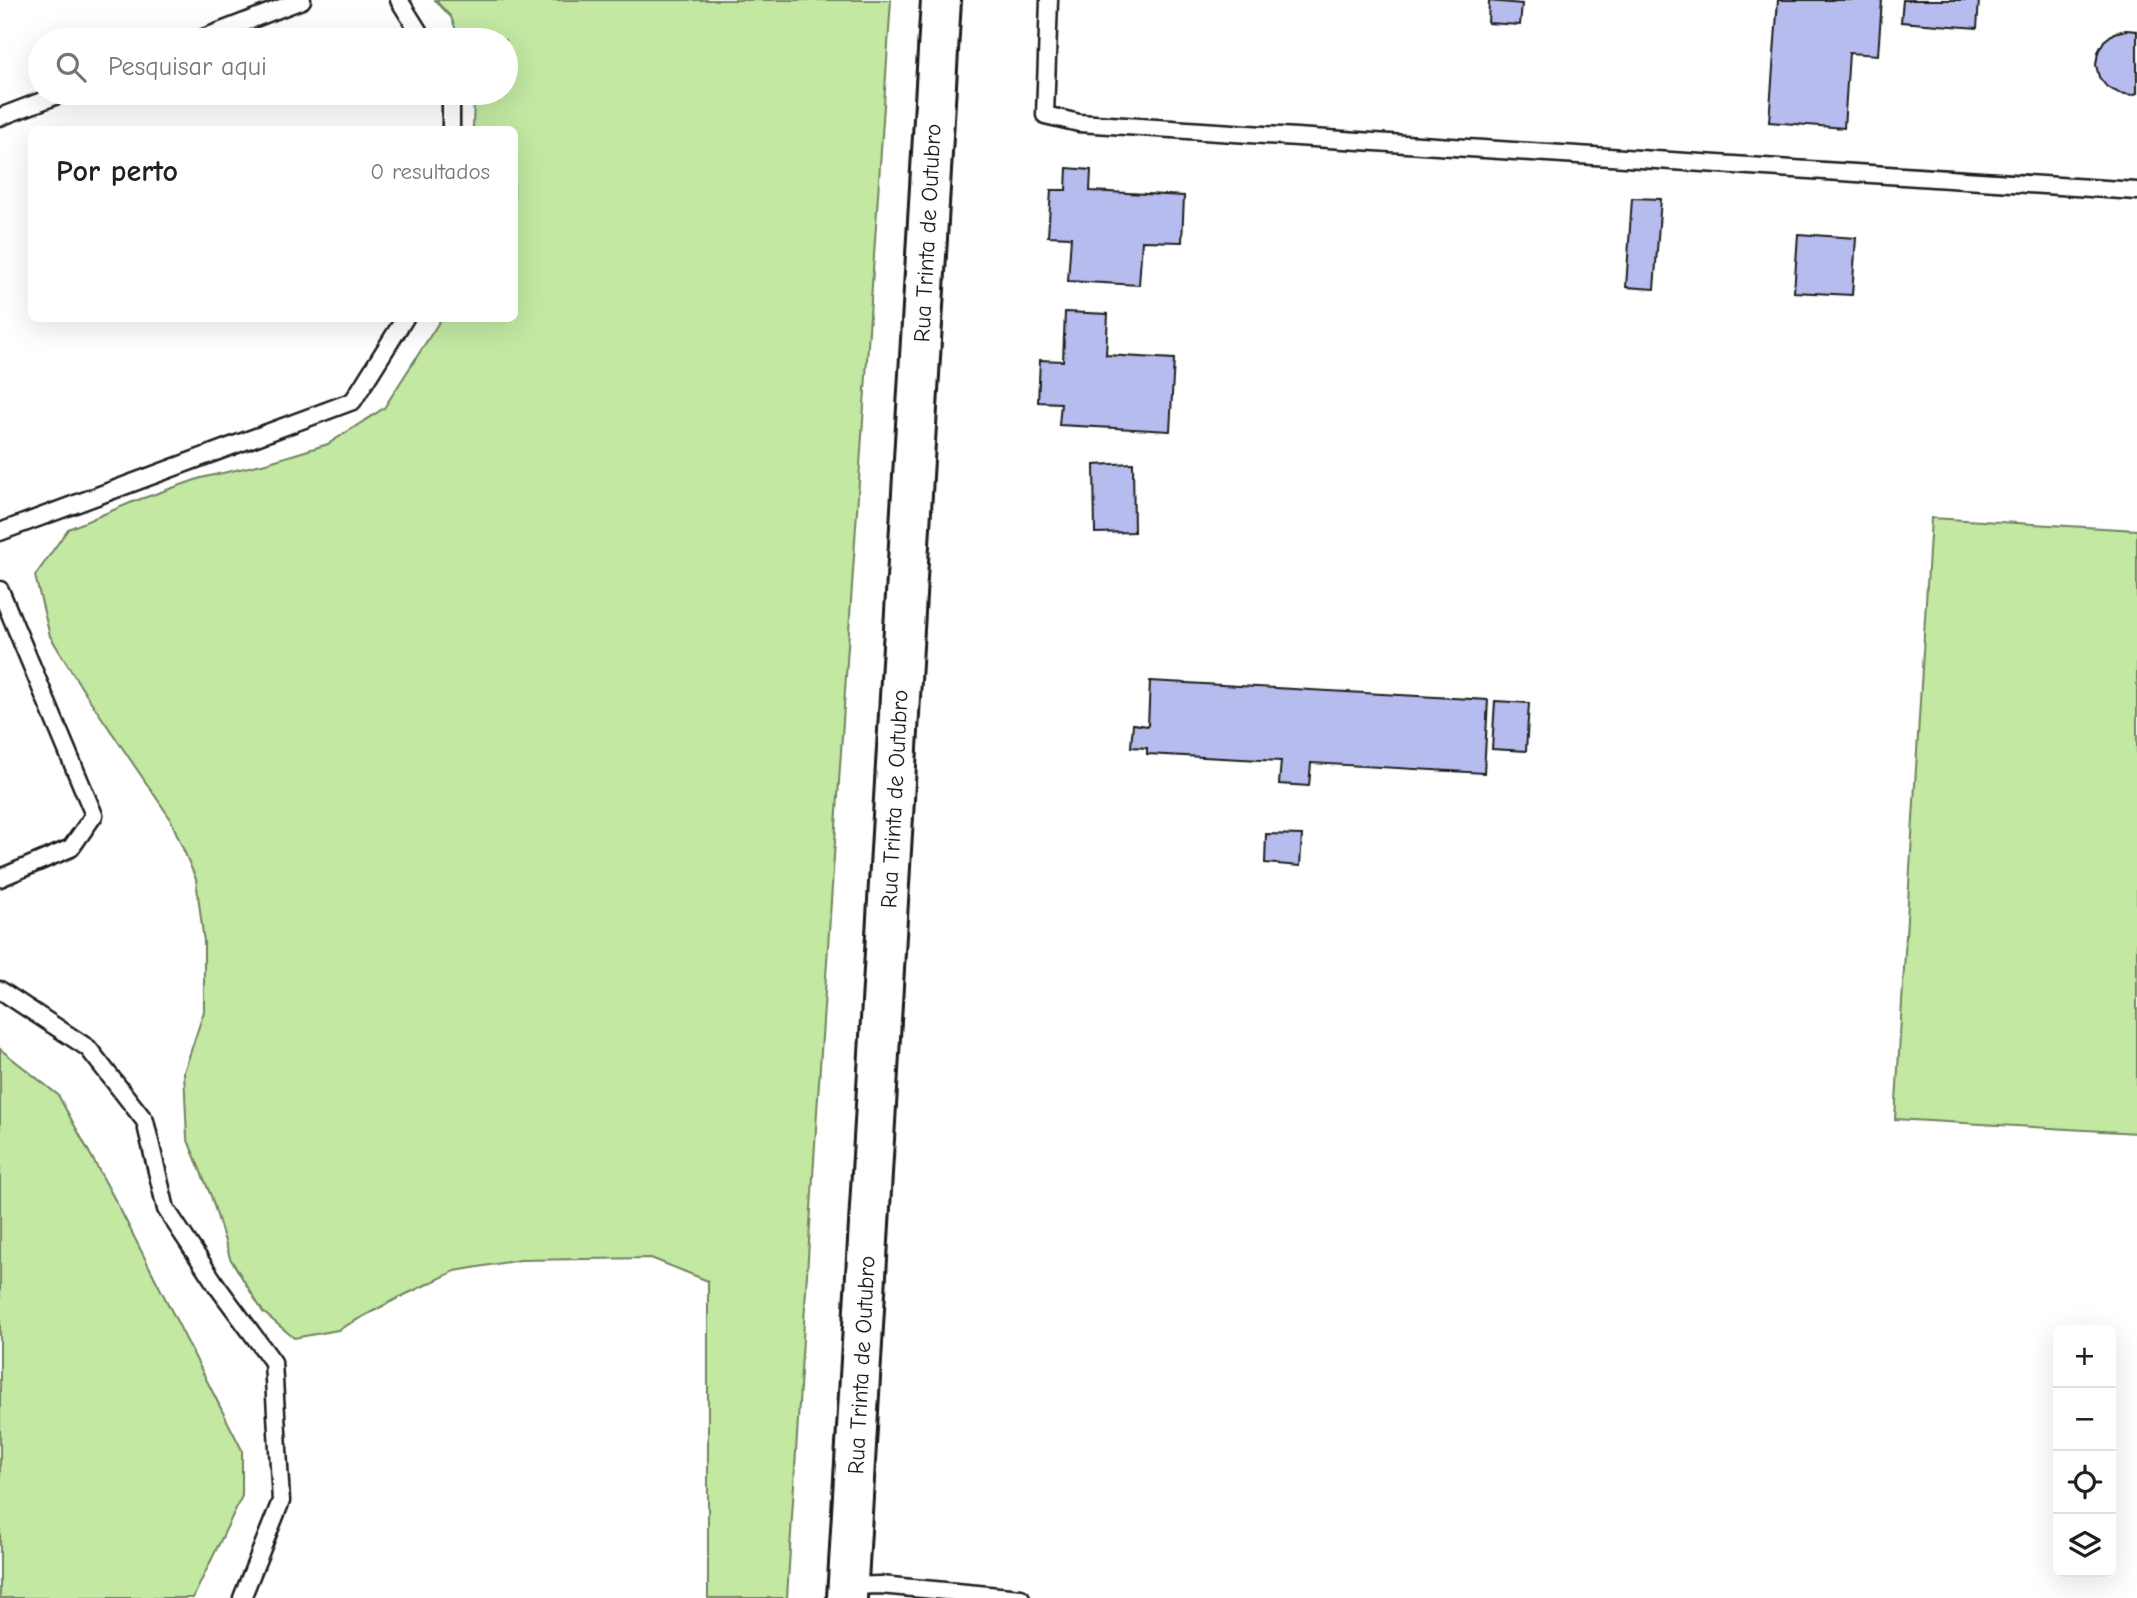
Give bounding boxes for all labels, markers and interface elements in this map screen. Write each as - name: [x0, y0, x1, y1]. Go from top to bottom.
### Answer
- search box: [28, 28, 518, 105]
- icon: search: [52, 48, 90, 86]
- text: Pesquisar aqui: [108, 52, 267, 82]
- street label: Rua Trinta de Outubro: [908, 123, 947, 343]
- text: Por perto: [56, 154, 178, 189]
- text: 0 resultados: [370, 158, 490, 185]
- street label: Rua Trinta de Outubro: [875, 689, 914, 909]
- street label: Rua Trinta de Outubro: [842, 1255, 881, 1475]
- map controls: [2053, 1325, 2116, 1577]
- button: +: [2053, 1325, 2116, 1388]
- button: −: [2053, 1388, 2116, 1451]
- button: locate: [2053, 1451, 2116, 1514]
- button: layers: [2053, 1514, 2116, 1577]

